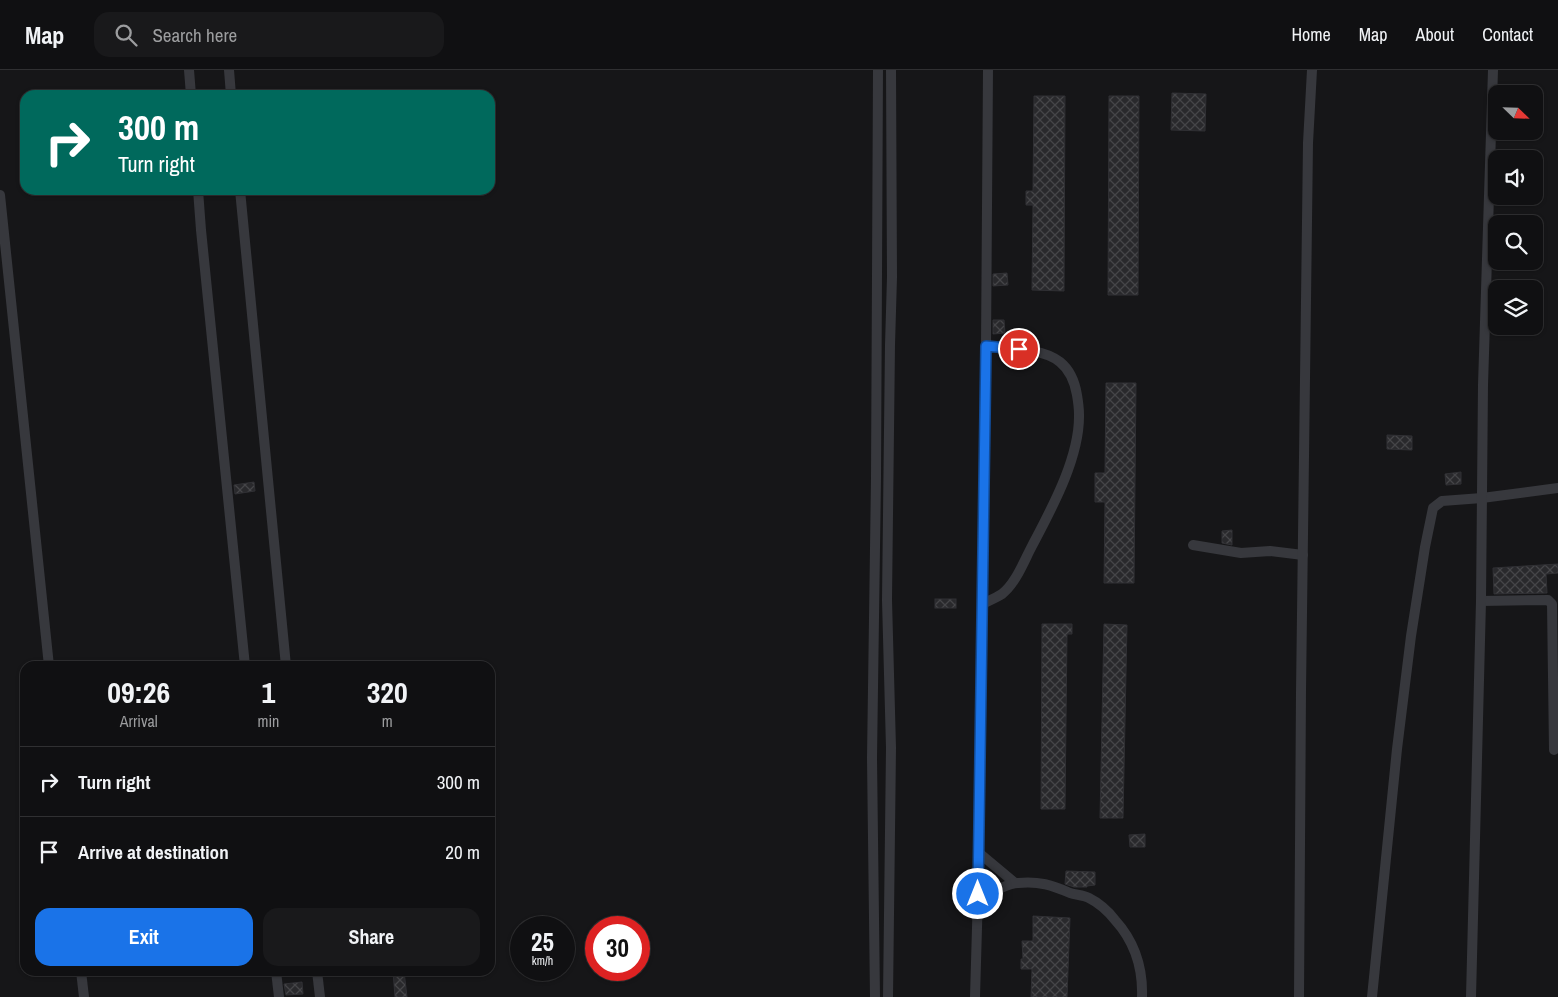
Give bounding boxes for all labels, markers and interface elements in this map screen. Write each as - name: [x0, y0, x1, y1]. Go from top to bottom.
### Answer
- search box: [94, 12, 444, 57]
- text: Map: [25, 19, 64, 51]
- icon: search: [112, 21, 140, 49]
- text: Search here: [152, 22, 237, 48]
- text: Home: [1291, 22, 1331, 47]
- text: Map: [1359, 22, 1388, 47]
- text: About: [1416, 22, 1454, 47]
- text: Contact: [1482, 22, 1533, 47]
- north arrow: [1488, 85, 1542, 140]
- map controls: [1488, 85, 1543, 335]
- text: 300 m: [118, 104, 199, 151]
- icon: right: [35, 110, 100, 175]
- text: Turn right: [118, 149, 195, 179]
- button: sound: [1488, 150, 1543, 205]
- button: search: [1488, 215, 1543, 270]
- button: layers: [1488, 280, 1543, 335]
- pin: [998, 328, 1040, 370]
- icon: arrive: [1005, 335, 1033, 363]
- text: 09:26: [107, 672, 170, 712]
- text: 1: [262, 672, 275, 712]
- text: 320: [367, 672, 408, 712]
- text: Arrival: [120, 710, 158, 732]
- text: min: [257, 710, 279, 732]
- text: m: [382, 710, 393, 732]
- icon: right: [35, 768, 63, 796]
- text: Turn right: [78, 769, 150, 795]
- text: 300 m: [437, 769, 480, 795]
- icon: arrive: [35, 838, 63, 866]
- text: Arrive at destination: [78, 839, 229, 865]
- text: 20 m: [445, 839, 480, 865]
- position arrow: [951, 867, 1003, 919]
- button: Exit: [35, 908, 253, 966]
- button: Share: [263, 908, 480, 966]
- speed limit sign: 30: [585, 916, 650, 981]
- text: 25: [531, 925, 554, 959]
- text: km/h: [532, 953, 553, 969]

